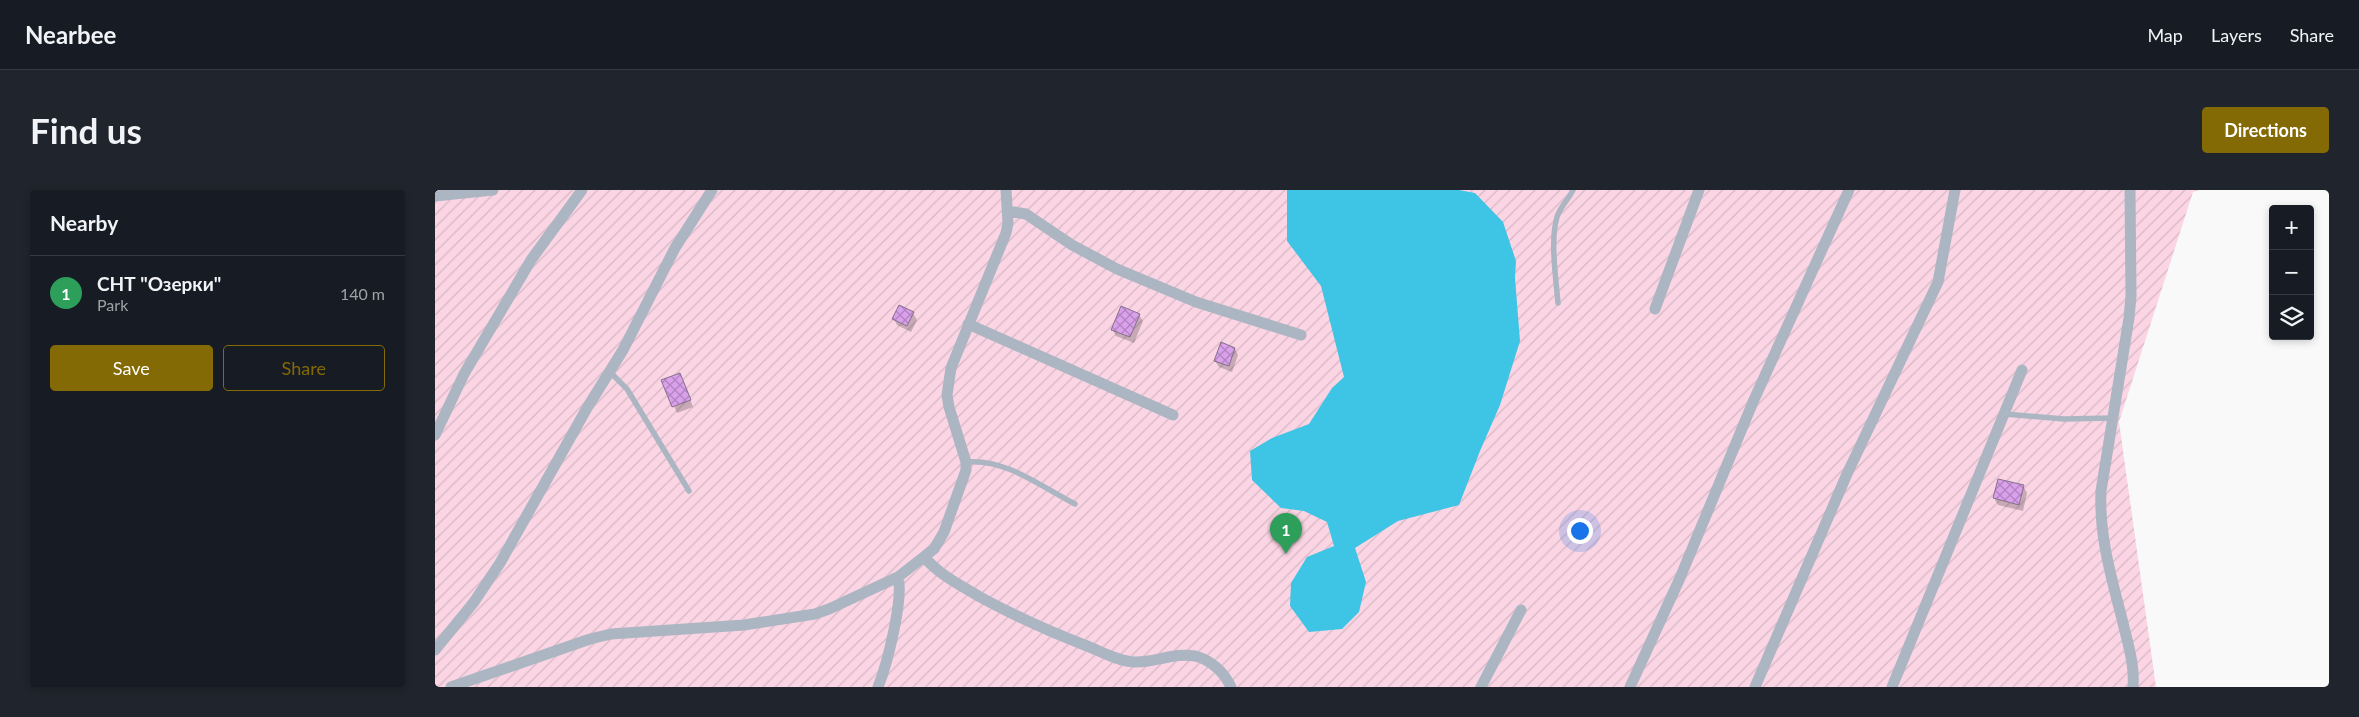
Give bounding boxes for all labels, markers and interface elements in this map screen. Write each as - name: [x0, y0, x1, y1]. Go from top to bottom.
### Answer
- text: Nearbee: [25, 20, 116, 49]
- text: Map: [2147, 24, 2183, 46]
- text: Layers: [2211, 24, 2262, 46]
- text: Share: [2290, 24, 2334, 46]
- button: Directions: [2202, 107, 2329, 153]
- text: Find us: [30, 109, 142, 151]
- map controls: [2269, 205, 2314, 340]
- button: +: [2269, 205, 2314, 250]
- text: Nearby: [50, 210, 118, 235]
- button: −: [2269, 250, 2314, 295]
- text: СНТ "Озерки": [97, 272, 221, 295]
- text: 1: [61, 284, 71, 303]
- text: 140 m: [340, 284, 385, 303]
- text: Park: [97, 295, 128, 314]
- button: layers: [2269, 295, 2314, 340]
- button: Save: [50, 345, 213, 391]
- button: Share: [223, 345, 385, 391]
- pin: 1: [1270, 513, 1302, 554]
- your location: [1567, 518, 1593, 544]

